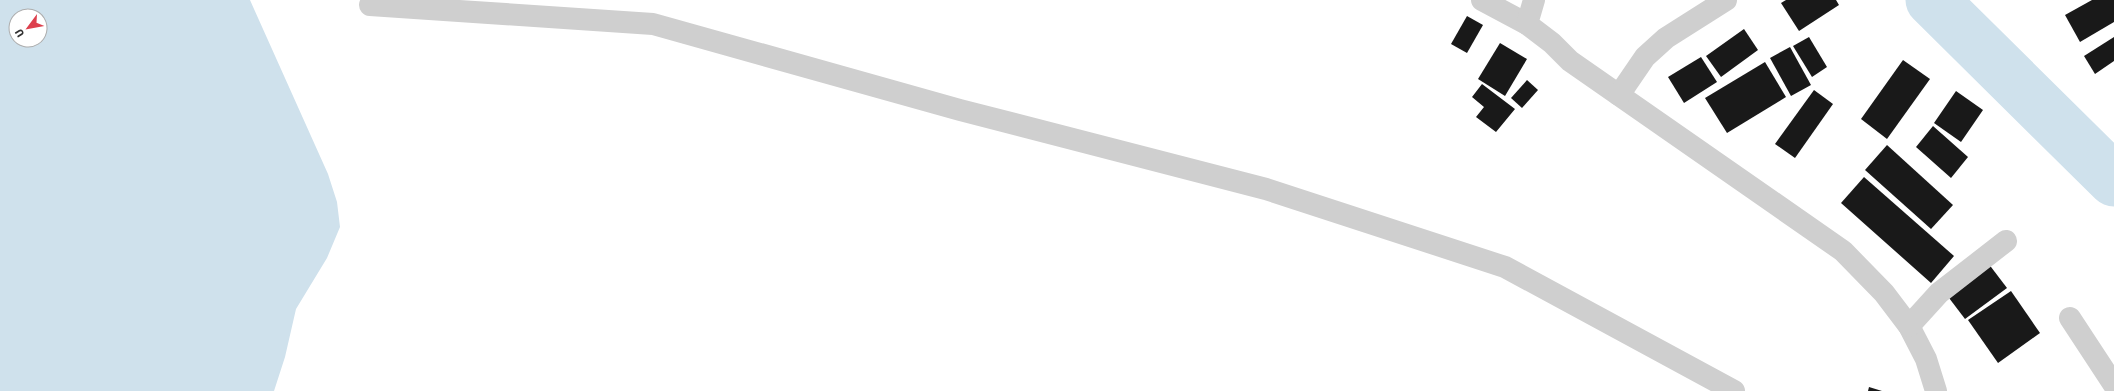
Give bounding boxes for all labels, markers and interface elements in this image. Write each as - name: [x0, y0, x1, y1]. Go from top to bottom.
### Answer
- north arrow: [8, 8, 48, 48]
- text: U: [12, 26, 27, 40]

